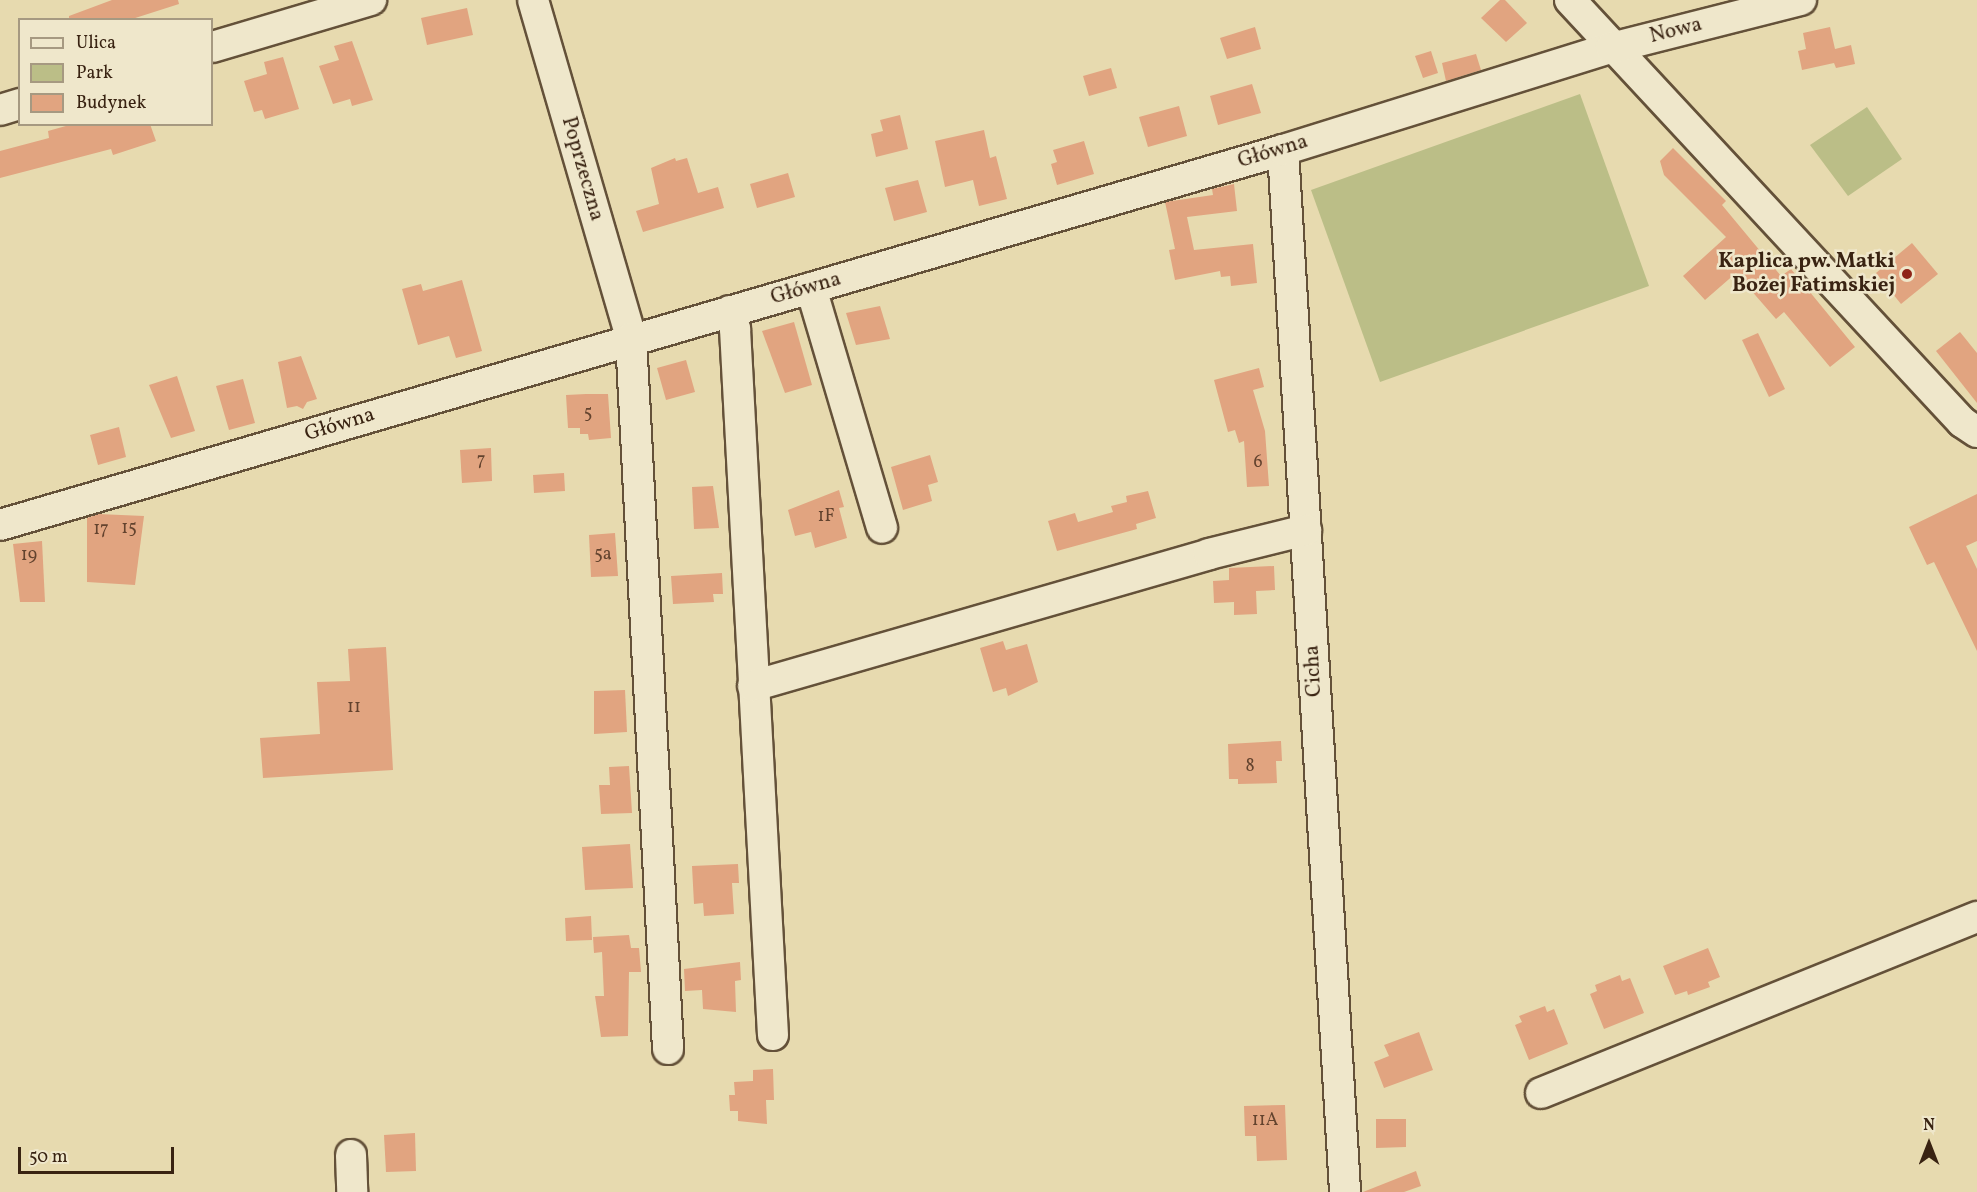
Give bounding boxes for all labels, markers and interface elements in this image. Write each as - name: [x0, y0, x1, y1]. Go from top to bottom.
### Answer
- street label: Nowa: [1647, 12, 1705, 50]
- legend: [18, 18, 213, 126]
- text: Ulica: [76, 31, 116, 56]
- text: Park: [76, 61, 113, 86]
- text: Budynek: [76, 91, 146, 116]
- street label: Poprzeczna: [555, 114, 609, 224]
- street label: Główna: [1235, 129, 1311, 175]
- place label: Kaplica pw. Matki Bożej Fatimskiej: [1718, 249, 1895, 299]
- street label: Główna: [768, 267, 844, 311]
- marker: Kaplica pw. Matki Bożej Fatimskiej: [1900, 267, 1914, 281]
- street label: Główna: [302, 402, 378, 448]
- house number: 5: [584, 403, 592, 425]
- house number: 7: [477, 450, 485, 472]
- house number: 6: [1253, 452, 1263, 474]
- house number: 1F: [817, 506, 835, 528]
- house number: 15: [121, 518, 137, 540]
- house number: 17: [93, 519, 109, 541]
- house number: 5a: [594, 544, 612, 566]
- house number: 19: [21, 545, 37, 567]
- street label: Cicha: [1300, 644, 1328, 698]
- house number: 11: [347, 697, 361, 719]
- house number: 8: [1245, 756, 1255, 778]
- house number: 11A: [1252, 1110, 1278, 1132]
- north arrow: [1899, 1114, 1959, 1174]
- text: N: [1923, 1115, 1935, 1137]
- scale bar: [21, 1135, 177, 1173]
- text: 50 m: [29, 1145, 68, 1170]

